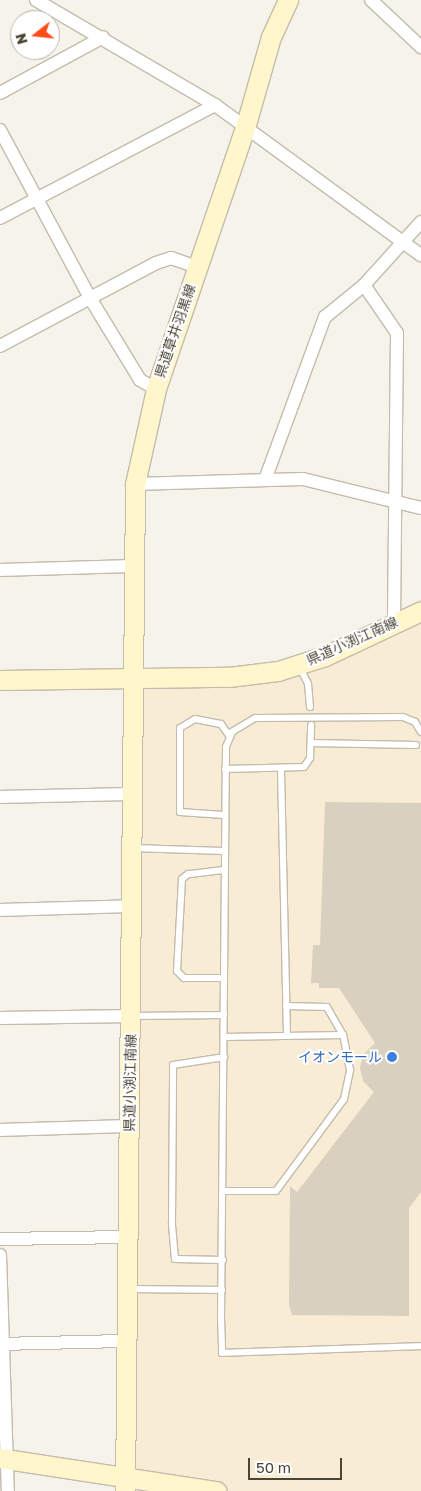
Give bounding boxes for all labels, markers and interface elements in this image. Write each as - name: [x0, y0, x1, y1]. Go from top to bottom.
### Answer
- north arrow: [10, 10, 60, 60]
- text: N: [11, 32, 31, 46]
- street label: 県道草井羽黒線: [151, 282, 199, 380]
- street label: 県道小渕江南線: [304, 613, 400, 669]
- street label: 県道小渕江南線: [121, 1034, 139, 1132]
- place label: イオンモール: [298, 1049, 382, 1065]
- marker: イオンモール: [386, 1051, 398, 1063]
- scale bar: [251, 1448, 345, 1480]
- text: 50 m: [256, 1458, 291, 1476]

